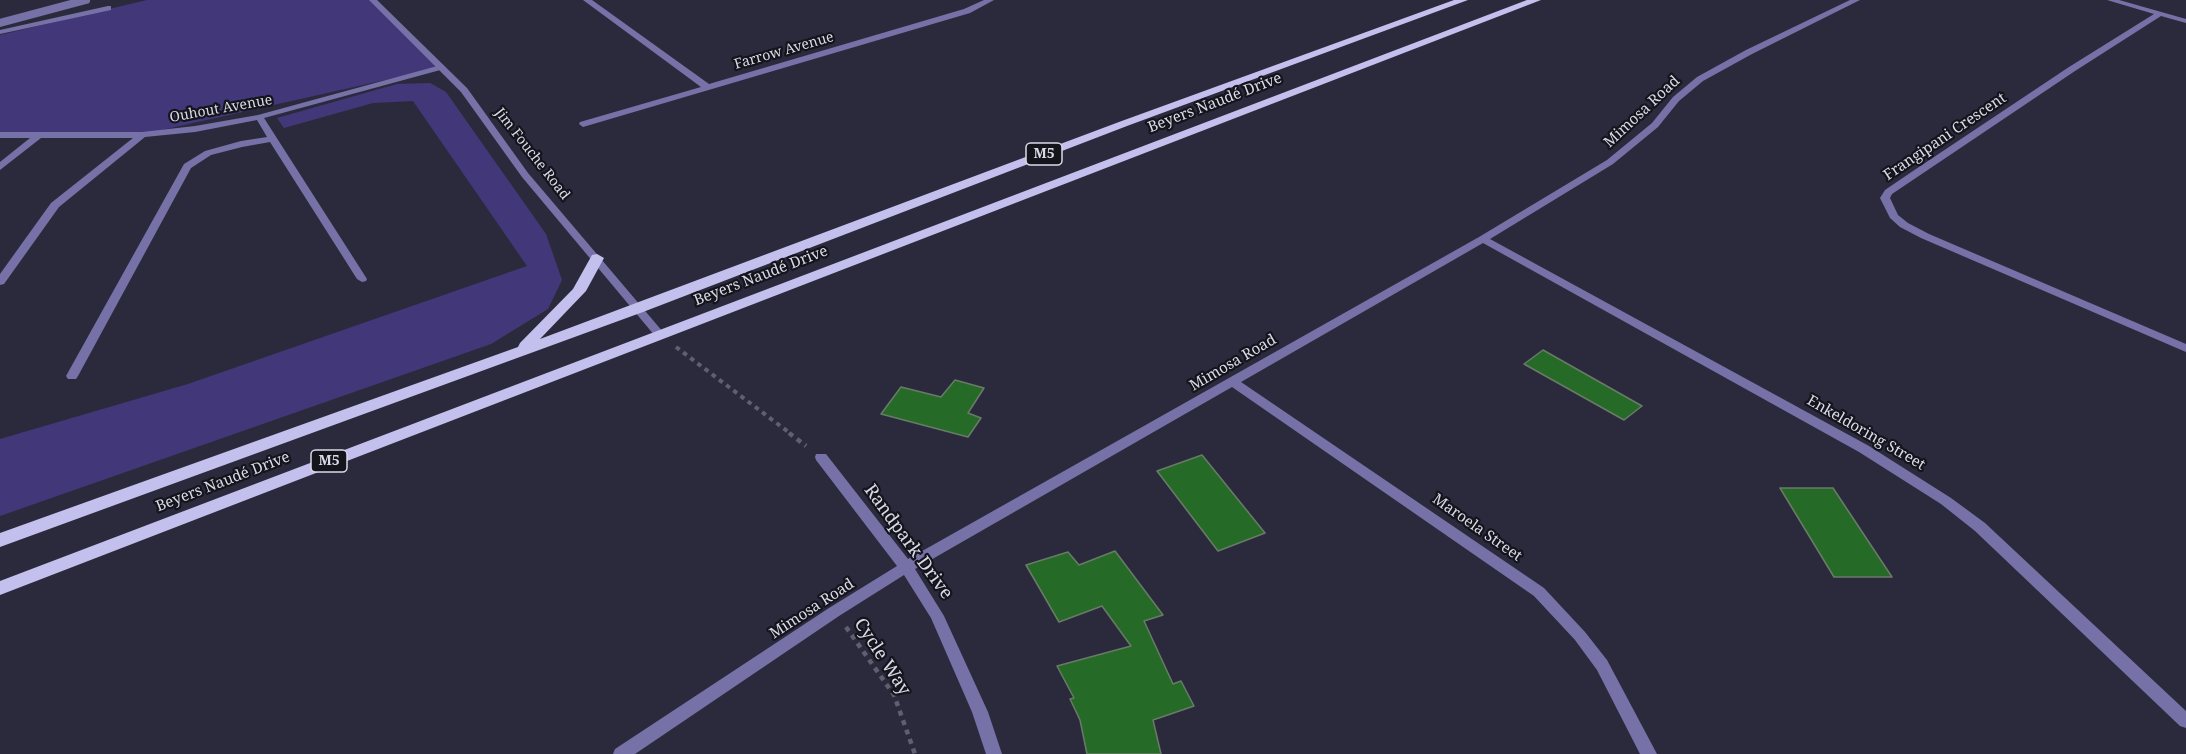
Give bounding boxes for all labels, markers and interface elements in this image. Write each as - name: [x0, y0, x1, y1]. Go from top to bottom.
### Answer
- street label: Farrow Avenue: [732, 29, 836, 73]
- street label: Beyers Naudé Drive: [1145, 69, 1285, 137]
- street label: Mimosa Road: [1600, 72, 1684, 152]
- street label: Frangipani Crescent: [1880, 89, 2010, 185]
- street label: Ouhout Avenue: [168, 92, 274, 126]
- street label: Jim Fouche Road: [491, 105, 573, 203]
- road number: M5: [1026, 143, 1062, 165]
- street label: Beyers Naudé Drive: [691, 242, 831, 310]
- street label: Mimosa Road: [1187, 331, 1279, 395]
- street label: Enkeldoring Street: [1804, 392, 1928, 474]
- street label: Beyers Naudé Drive: [153, 448, 293, 516]
- road number: M5: [311, 450, 347, 472]
- street label: Randpark Drive: [859, 480, 957, 604]
- street label: Maroela Street: [1429, 490, 1525, 566]
- street label: Mimosa Road: [766, 575, 858, 643]
- street label: Cycle Way: [849, 614, 915, 700]

